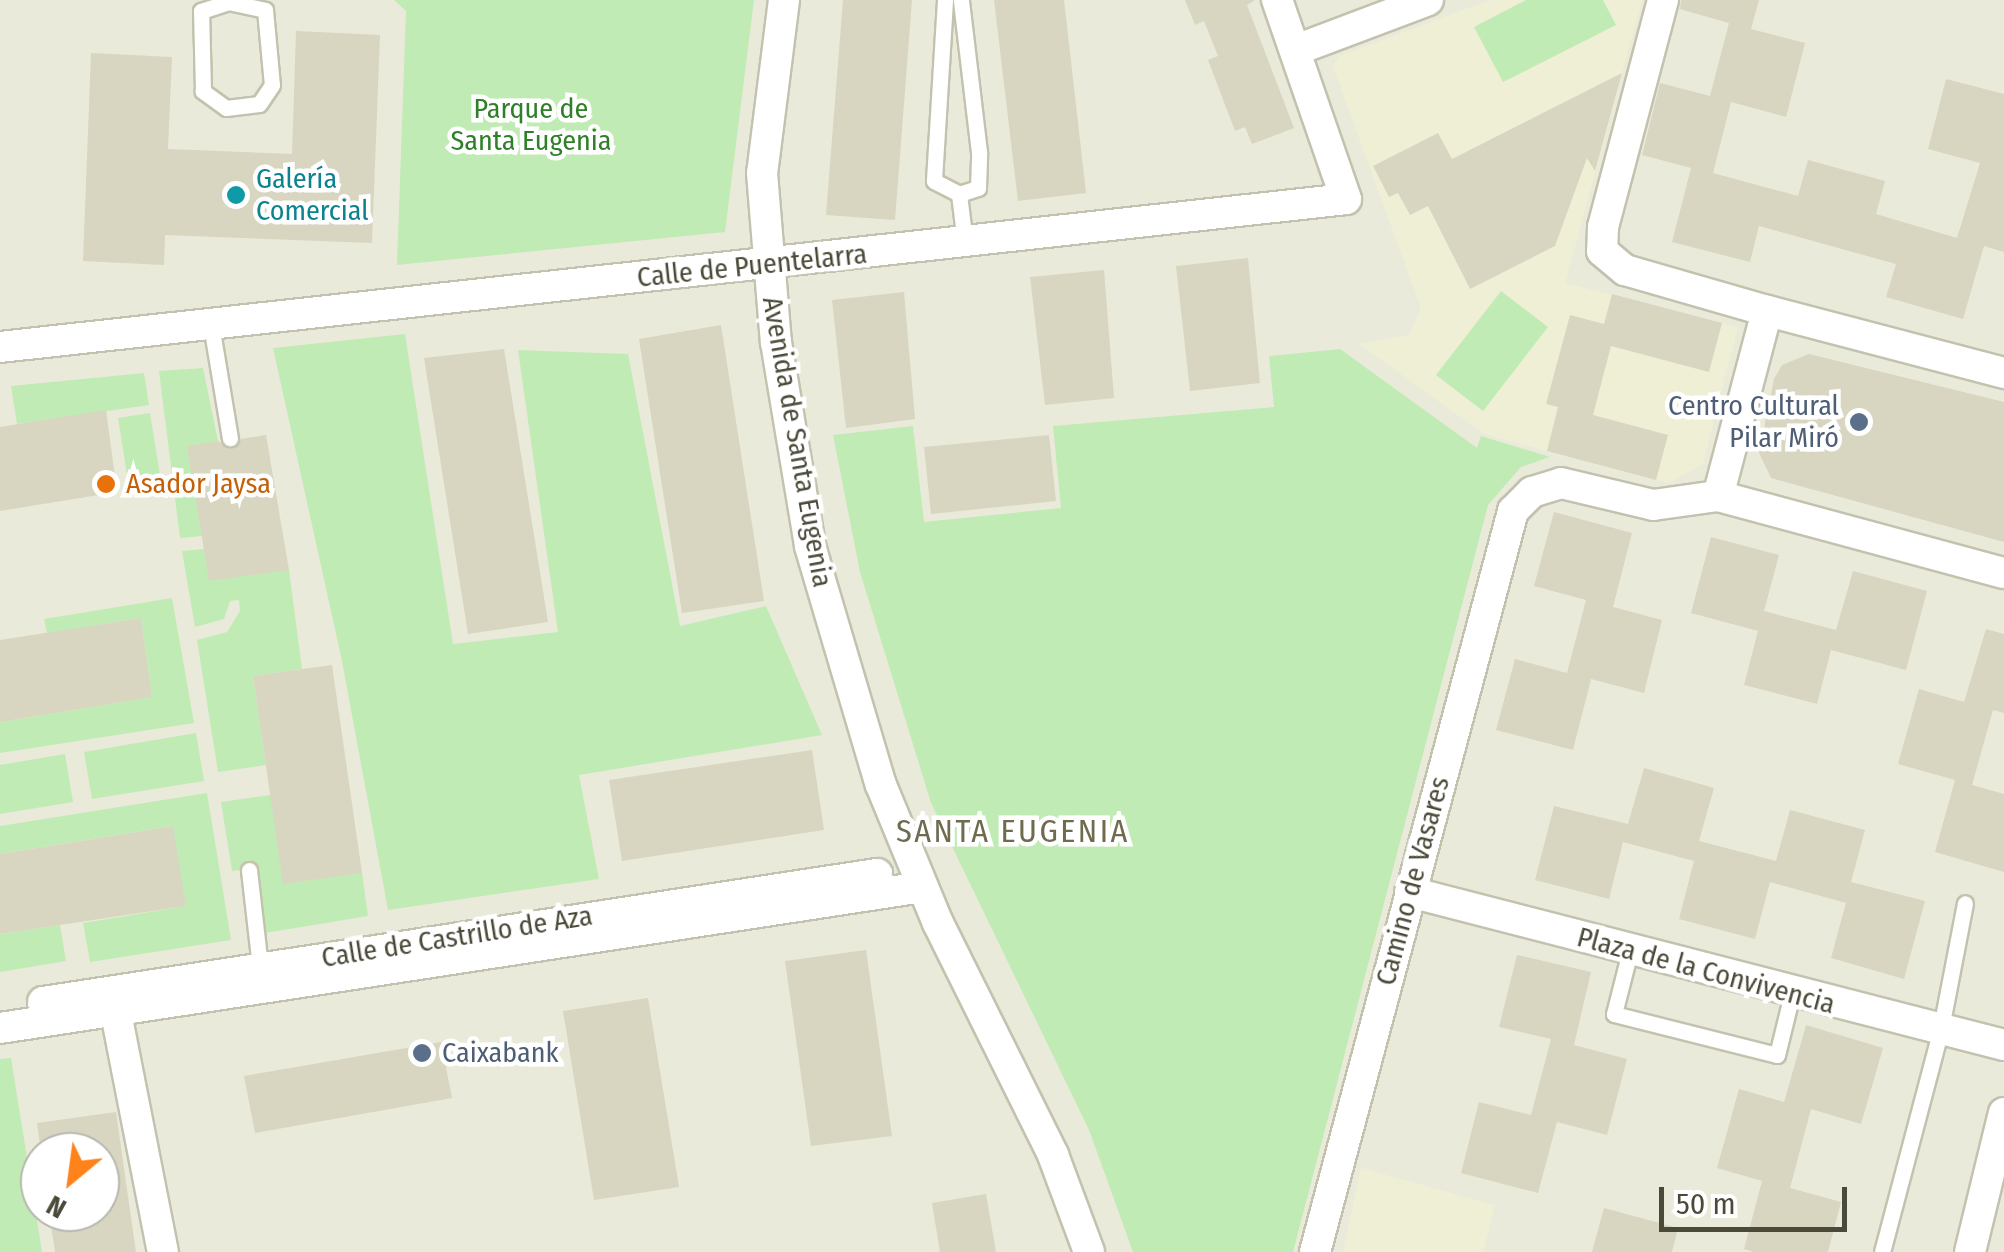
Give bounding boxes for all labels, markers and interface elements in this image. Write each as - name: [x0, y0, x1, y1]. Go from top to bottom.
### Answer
- park label: Parque de Santa Eugenia: [450, 92, 612, 158]
- place label: Galería Comercial: [256, 162, 369, 228]
- marker: Galería Comercial: [225, 184, 247, 206]
- street label: Calle de Puentelarra: [635, 237, 869, 295]
- street label: Avenida de Santa Eugenia: [755, 294, 839, 590]
- place label: Centro Cultural Pilar Miró: [1668, 389, 1839, 455]
- marker: Centro Cultural Pilar Miró: [1848, 411, 1870, 433]
- place label: Asador Jaysa: [126, 467, 271, 501]
- marker: Asador Jaysa: [95, 473, 117, 495]
- street label: Camino de Vasares: [1369, 773, 1457, 989]
- district label: SANTA EUGENIA: [896, 812, 1130, 850]
- street label: Calle de Castrillo de Aza: [319, 899, 595, 975]
- street label: Plaza de la Convivencia: [1573, 920, 1839, 1022]
- place label: Caixabank: [442, 1036, 558, 1070]
- marker: Caixabank: [411, 1042, 433, 1064]
- north arrow: [20, 1132, 120, 1232]
- scale bar: [1664, 1167, 1852, 1229]
- text: 50 m: [1676, 1186, 1736, 1222]
- text: N: [41, 1188, 72, 1225]

